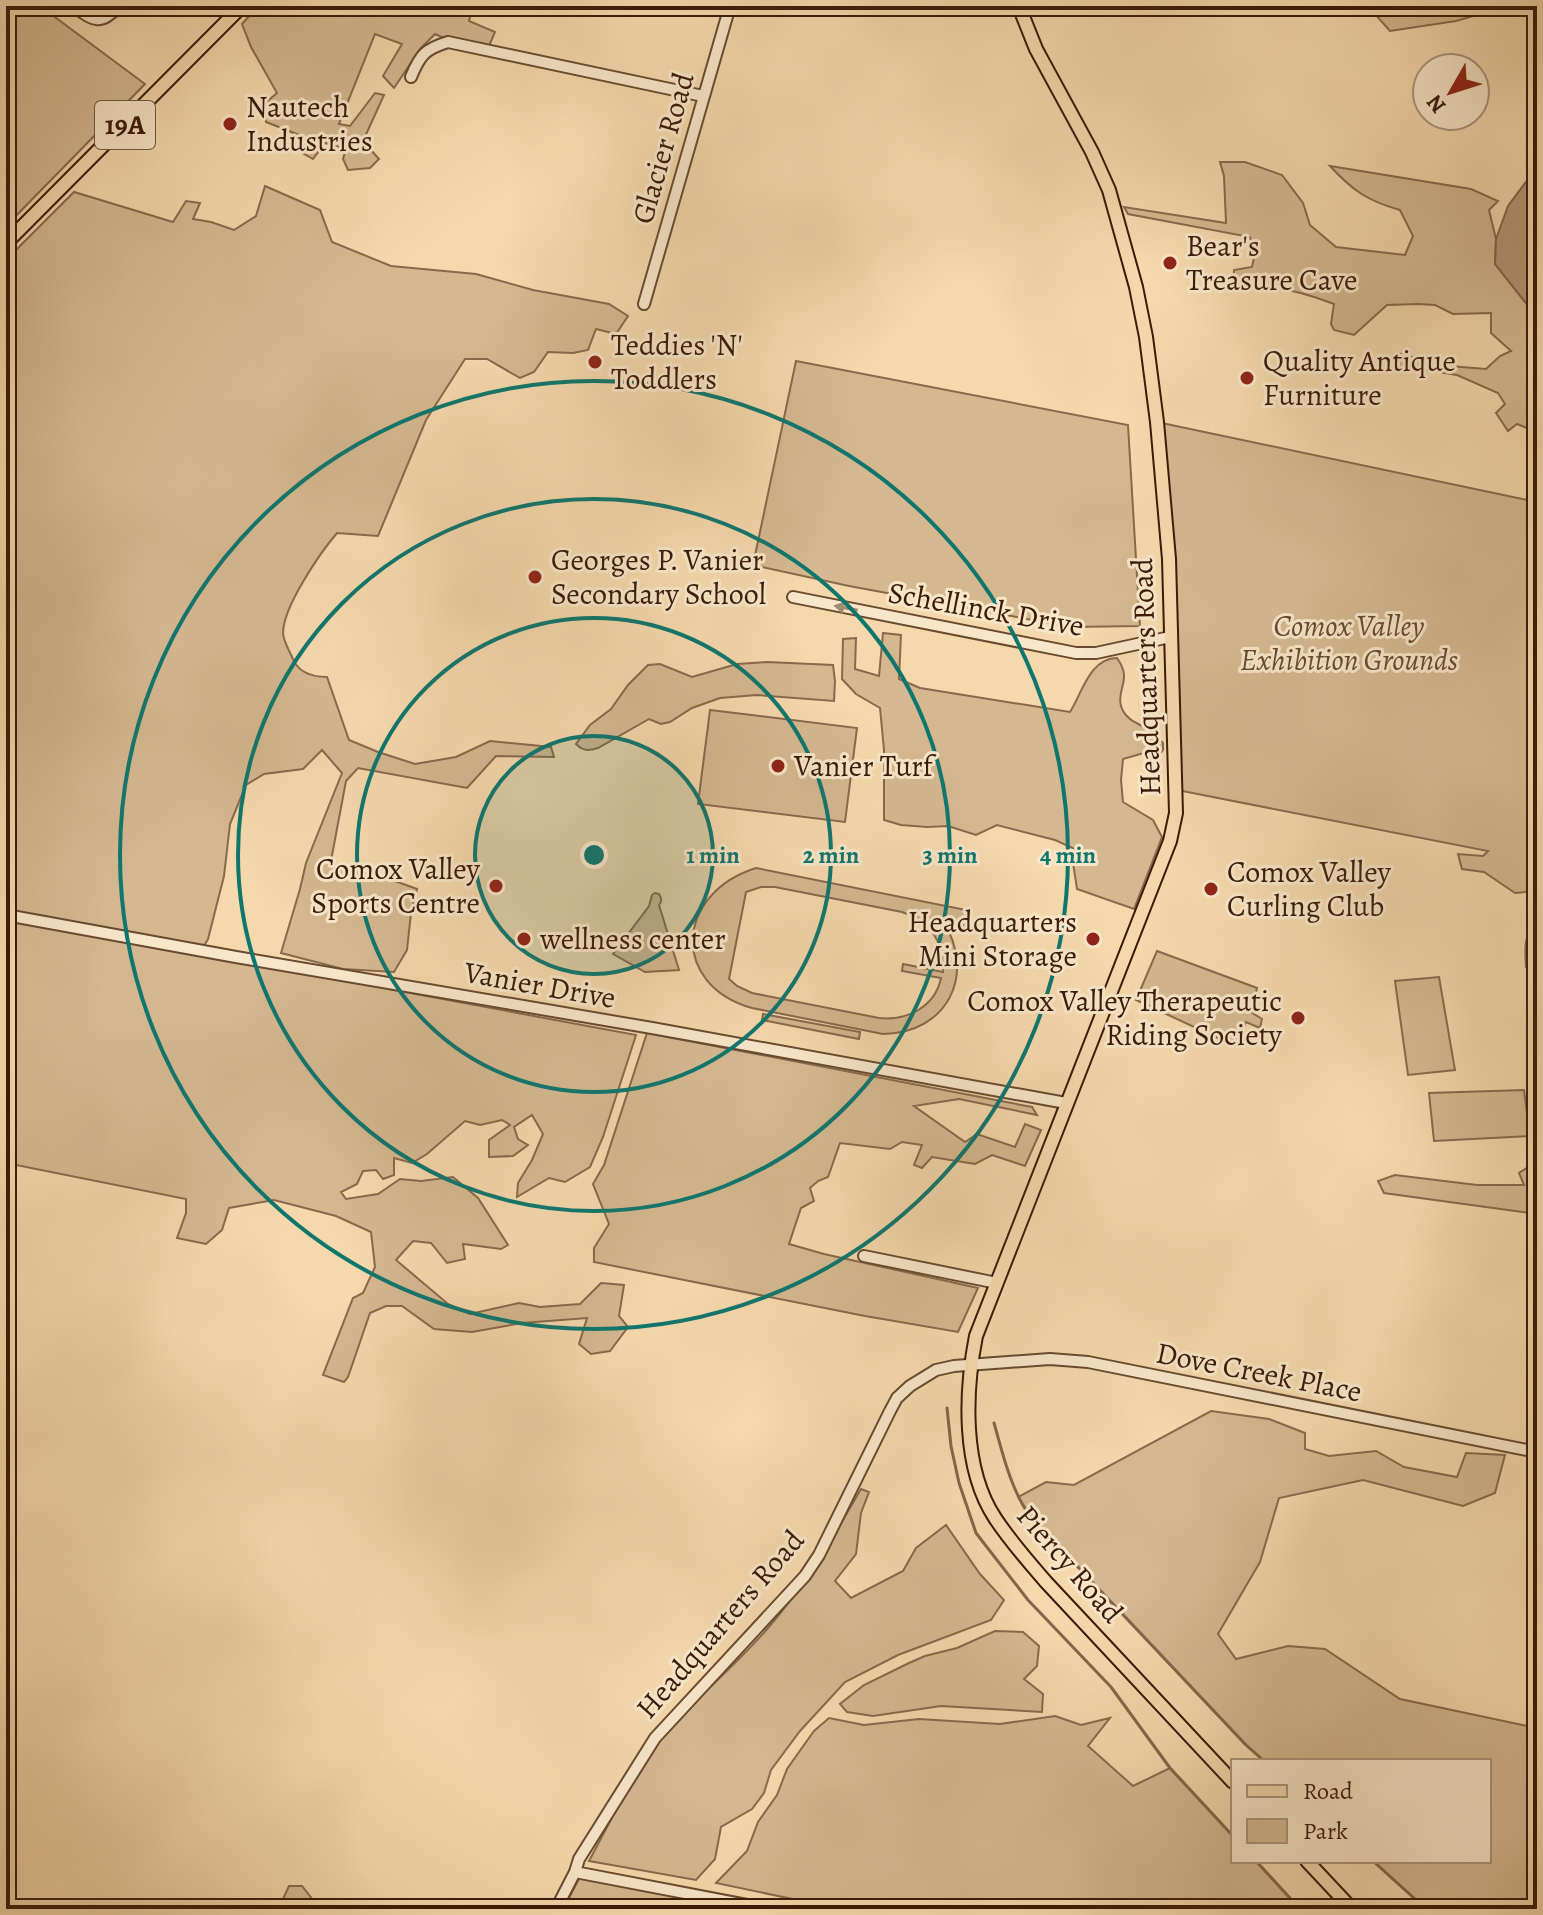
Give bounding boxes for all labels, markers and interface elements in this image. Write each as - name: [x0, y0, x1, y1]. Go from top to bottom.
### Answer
- north arrow: [1411, 52, 1491, 132]
- street label: Glacier Road: [622, 67, 704, 228]
- place label: Nautech Industries: [246, 87, 373, 161]
- text: N: [1420, 88, 1453, 120]
- road number: 19A: [95, 101, 155, 149]
- marker: Nautech Industries: [221, 115, 239, 133]
- place label: Bear's Treasure Cave: [1186, 226, 1357, 300]
- marker: Bear's Treasure Cave: [1161, 254, 1179, 272]
- place label: Teddies 'N' Toddlers: [611, 325, 743, 399]
- place label: Quality Antique Furniture: [1263, 341, 1456, 415]
- marker: Teddies 'N' Toddlers: [586, 353, 604, 371]
- marker: Quality Antique Furniture: [1238, 369, 1256, 387]
- place label: Georges P. Vanier Secondary School: [551, 540, 766, 614]
- street label: Headquarters Road: [1122, 556, 1170, 797]
- marker: Georges P. Vanier Secondary School: [526, 568, 544, 586]
- street label: Schellinck Drive: [885, 572, 1087, 646]
- one-way arrow: [833, 601, 858, 613]
- park label: Comox Valley Exhibition Grounds: [1240, 606, 1458, 680]
- place label: Vanier Turf: [793, 746, 937, 786]
- marker: Vanier Turf: [769, 757, 787, 775]
- text: 1 min: [686, 839, 740, 871]
- text: 2 min: [803, 839, 860, 871]
- text: 3 min: [922, 839, 978, 871]
- text: 4 min: [1040, 839, 1097, 871]
- centre of rings: [580, 841, 608, 869]
- place label: Comox Valley Sports Centre: [311, 849, 481, 923]
- place label: Comox Valley Curling Club: [1227, 852, 1392, 926]
- marker: Comox Valley Sports Centre: [487, 877, 505, 895]
- marker: Comox Valley Curling Club: [1202, 880, 1220, 898]
- place label: Headquarters Mini Storage: [907, 902, 1077, 976]
- place label: wellness center: [539, 919, 726, 959]
- marker: wellness center: [515, 930, 533, 948]
- marker: Headquarters Mini Storage: [1084, 930, 1102, 948]
- street label: Vanier Drive: [460, 952, 619, 1018]
- place label: Comox Valley Therapeutic Riding Society: [967, 981, 1283, 1055]
- marker: Comox Valley Therapeutic Riding Society: [1289, 1009, 1307, 1027]
- street label: Dove Creek Place: [1153, 1332, 1365, 1412]
- street label: Piercy Road: [1008, 1497, 1133, 1632]
- street label: Headquarters Road: [627, 1520, 814, 1727]
- legend: [1231, 1759, 1491, 1863]
- text: Road: [1303, 1775, 1353, 1807]
- text: Park: [1303, 1815, 1348, 1847]

